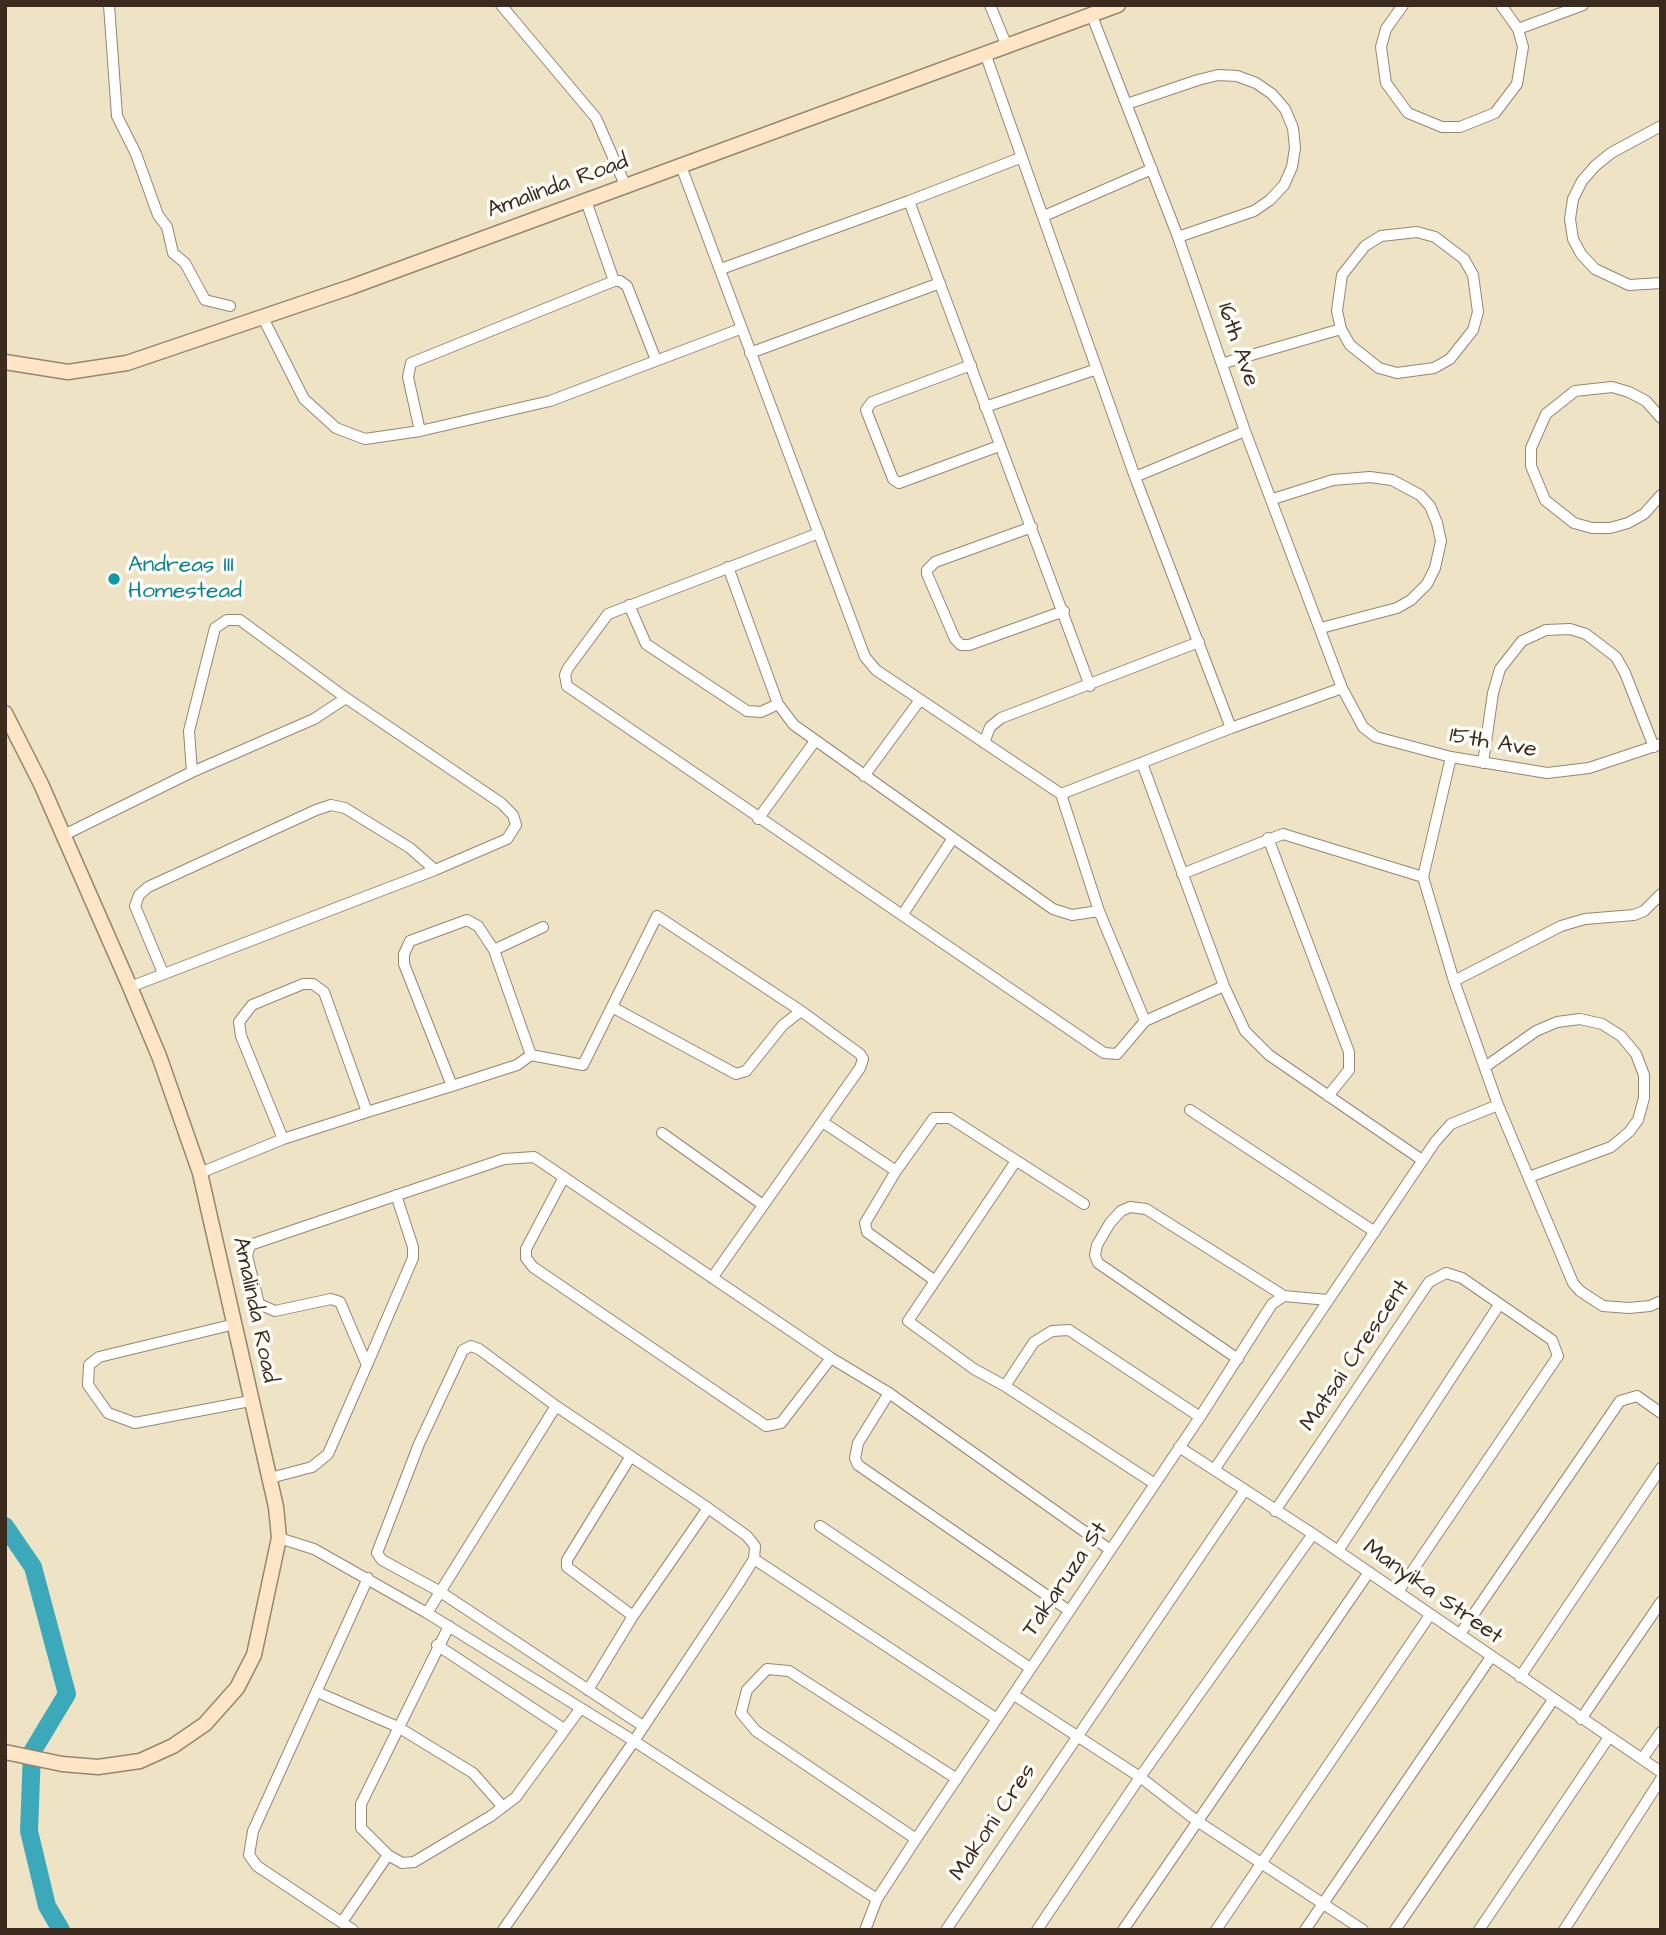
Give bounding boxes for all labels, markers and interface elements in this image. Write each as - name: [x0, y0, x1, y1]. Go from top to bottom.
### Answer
- street label: Amalinda Road: [484, 149, 632, 225]
- street label: 16th Ave: [1210, 300, 1264, 390]
- place label: Andreas III Homestead: [128, 552, 242, 606]
- marker: Andreas III Homestead: [106, 571, 122, 587]
- street label: 15th Ave: [1447, 723, 1539, 765]
- street label: Amalinda Road: [225, 1235, 283, 1385]
- street label: Matsai Crescent: [1295, 1275, 1417, 1437]
- street label: Takaruza St: [1017, 1517, 1115, 1643]
- street label: Manyika Street: [1357, 1535, 1507, 1651]
- street label: Makoni Cres: [945, 1759, 1043, 1887]

